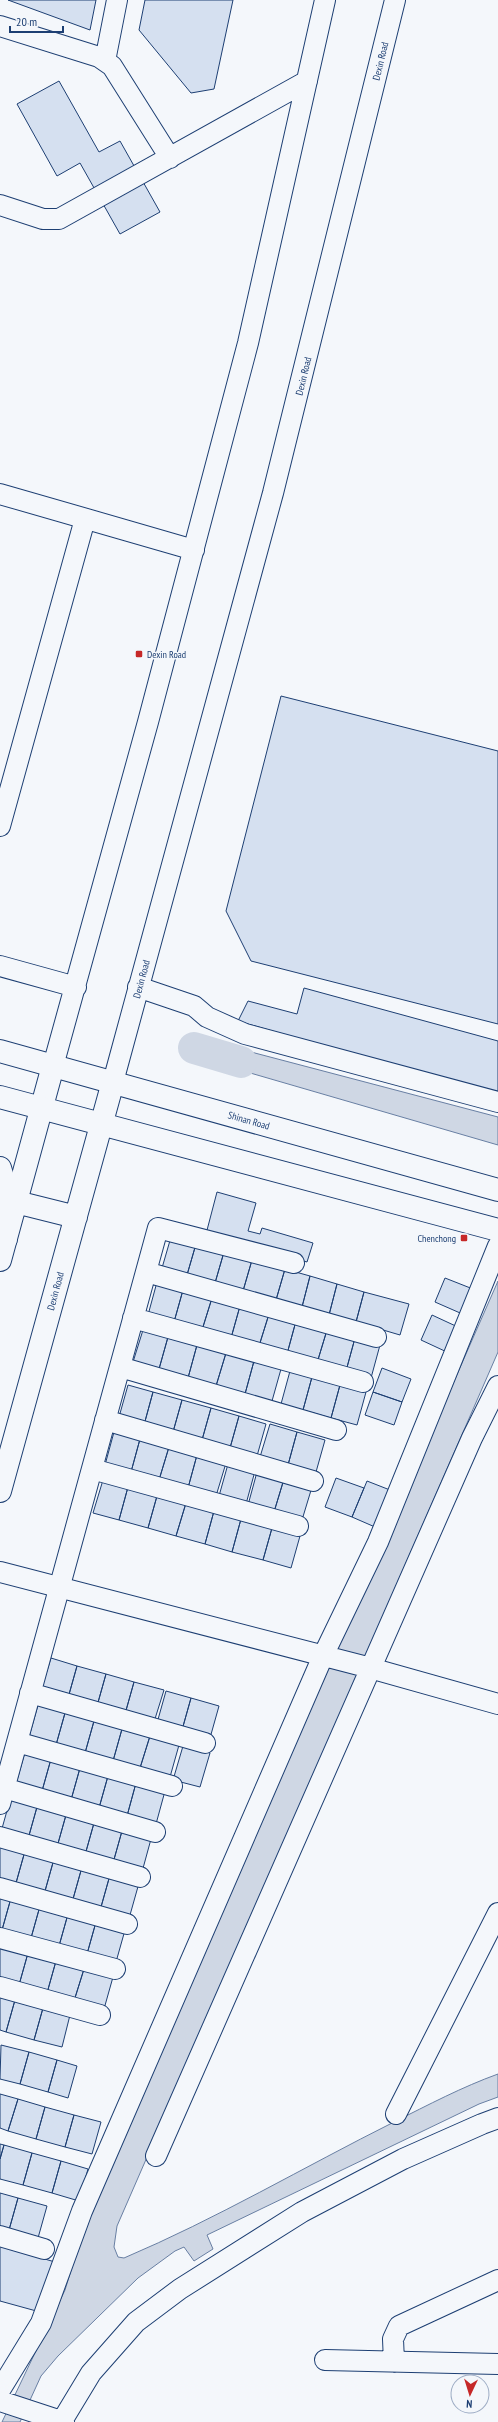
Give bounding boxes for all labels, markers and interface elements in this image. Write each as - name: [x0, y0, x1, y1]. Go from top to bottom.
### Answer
- scale bar: [10, 8, 63, 34]
- text: 20 m: [16, 14, 37, 29]
- street label: Dexin Road: [369, 41, 392, 82]
- street label: Dexin Road: [292, 356, 315, 397]
- place label: Dexin Road: [147, 648, 186, 661]
- marker: Dexin Road: [134, 649, 144, 659]
- street label: Dexin Road: [130, 959, 153, 1000]
- street label: Shinan Road: [226, 1108, 271, 1133]
- place label: Chenchong: [418, 1232, 456, 1245]
- marker: Chenchong: [459, 1233, 469, 1243]
- street label: Dexin Road: [44, 1271, 67, 1312]
- north arrow: [450, 2374, 490, 2414]
- text: N: [466, 2397, 473, 2411]

